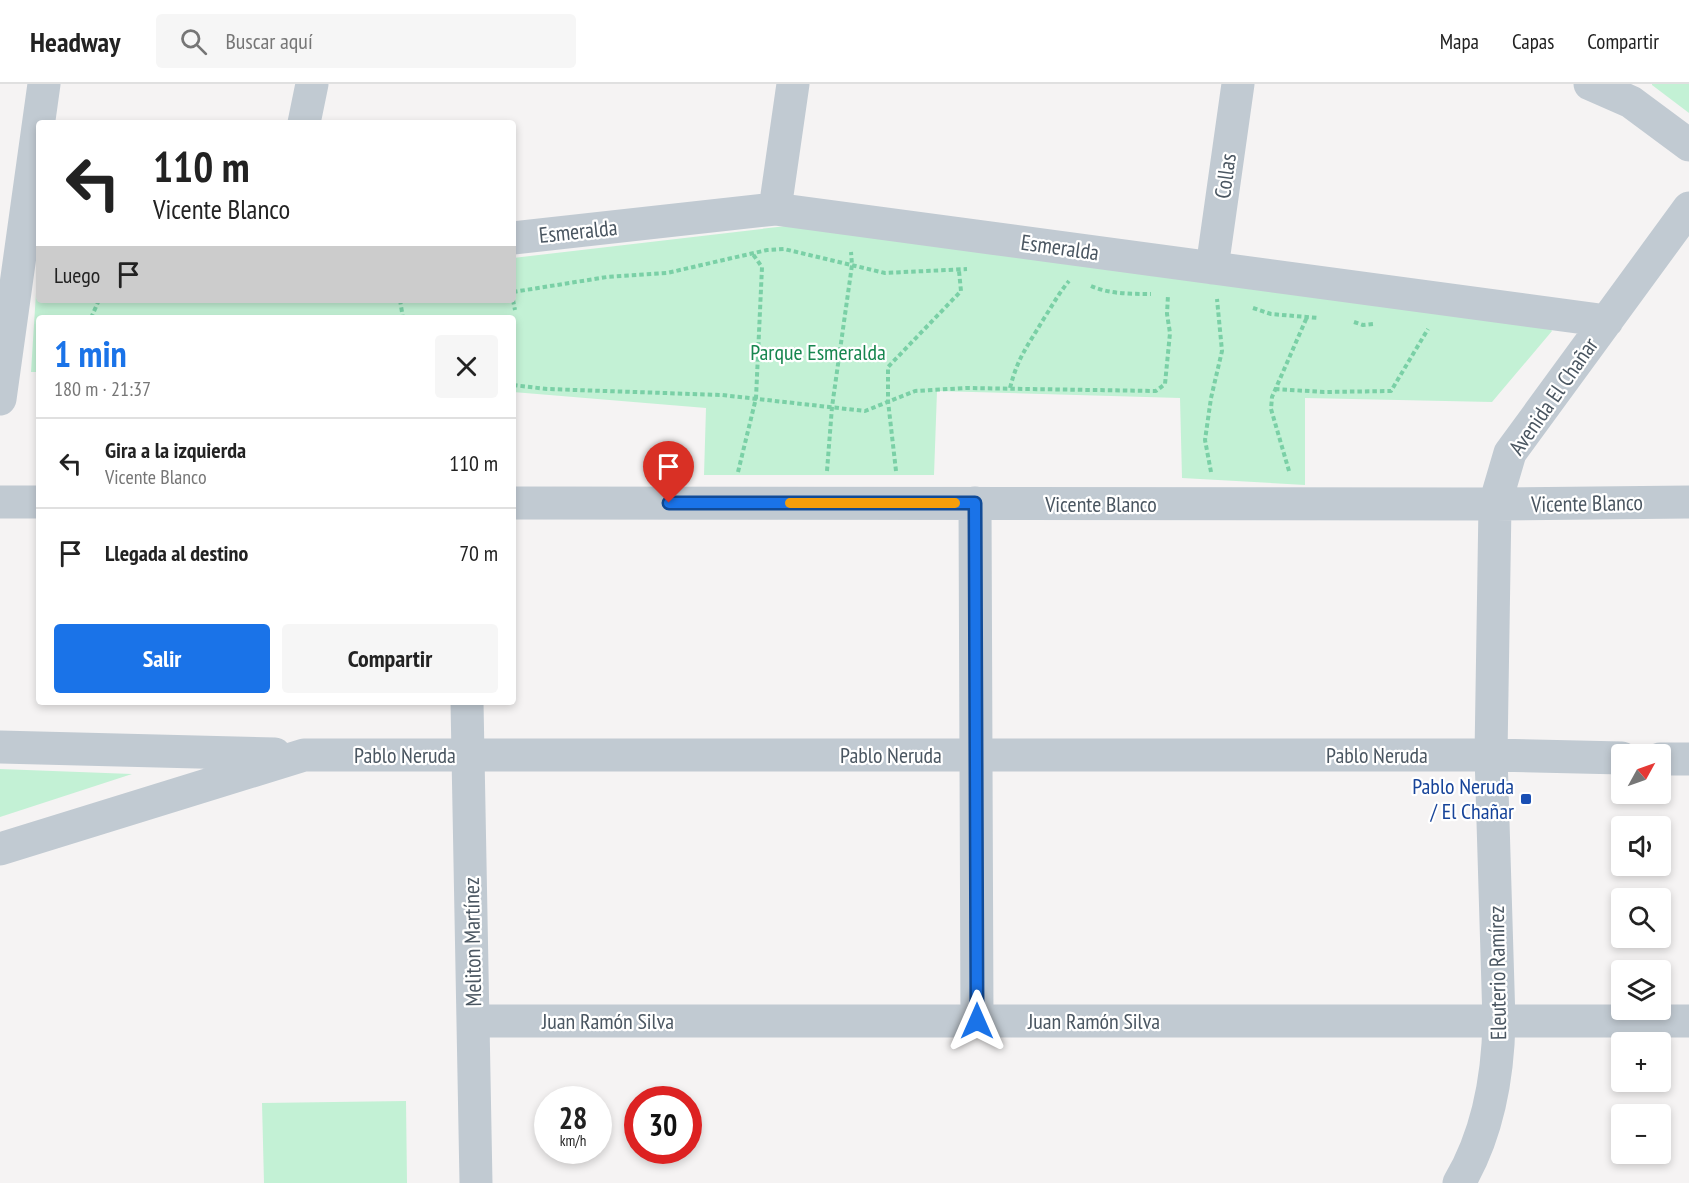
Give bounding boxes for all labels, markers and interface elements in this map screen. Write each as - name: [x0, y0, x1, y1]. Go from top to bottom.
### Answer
- search box: [156, 14, 576, 68]
- text: Headway: [30, 23, 120, 60]
- icon: search: [177, 25, 210, 58]
- text: Buscar aquí: [225, 27, 313, 55]
- text: Mapa: [1440, 28, 1479, 55]
- text: Capas: [1512, 28, 1554, 55]
- text: Compartir: [1587, 28, 1659, 55]
- text: 110 m: [153, 139, 250, 194]
- icon: left: [54, 144, 132, 222]
- street label: Collas: [1208, 152, 1242, 200]
- text: Vicente Blanco: [153, 192, 290, 226]
- street label: Esmeralda: [537, 213, 619, 249]
- street label: Esmeralda: [1019, 228, 1101, 266]
- icon: arrive: [112, 258, 145, 291]
- text: Luego: [54, 261, 100, 289]
- text: 1 min: [54, 330, 127, 377]
- street label: Avenida El Chañar: [1502, 332, 1604, 460]
- button: close: [435, 335, 498, 398]
- park label: Parque Esmeralda: [750, 338, 886, 366]
- text: 180 m · 21:37: [54, 376, 151, 402]
- text: Gira a la izquierda: [105, 436, 246, 464]
- pin: [643, 441, 694, 503]
- icon: left: [54, 447, 87, 480]
- text: 110 m: [449, 449, 498, 477]
- icon: arrive: [652, 450, 685, 483]
- text: Vicente Blanco: [105, 464, 207, 490]
- street label: Vicente Blanco: [1530, 488, 1643, 518]
- street label: Vicente Blanco: [1044, 490, 1157, 518]
- icon: arrive: [54, 537, 87, 570]
- text: Llegada al destino: [105, 539, 248, 567]
- text: 70 m: [459, 539, 498, 567]
- button: Salir: [54, 624, 270, 693]
- button: Compartir: [282, 624, 498, 693]
- street label: Pablo Neruda: [354, 741, 456, 769]
- street label: Pablo Neruda: [840, 741, 942, 769]
- street label: Pablo Neruda: [1326, 741, 1428, 769]
- north arrow: [1611, 744, 1671, 804]
- map controls: [1611, 744, 1671, 1164]
- place label: Pablo Neruda / El Chañar: [1412, 772, 1514, 825]
- marker: Pablo Neruda / El Chañar: [1519, 792, 1533, 806]
- button: sound: [1611, 816, 1671, 876]
- street label: Meliton Martínez: [457, 877, 487, 1007]
- button: search: [1611, 888, 1671, 948]
- street label: Eleuterio Ramírez: [1482, 905, 1512, 1040]
- button: layers: [1611, 960, 1671, 1020]
- position arrow: [945, 989, 1009, 1053]
- street label: Juan Ramón Silva: [541, 1007, 674, 1035]
- street label: Juan Ramón Silva: [1027, 1007, 1160, 1035]
- button: +: [1611, 1032, 1671, 1092]
- speed limit sign: 30: [624, 1086, 702, 1164]
- text: 28: [559, 1098, 587, 1137]
- button: −: [1611, 1104, 1671, 1164]
- text: km/h: [560, 1131, 586, 1150]

